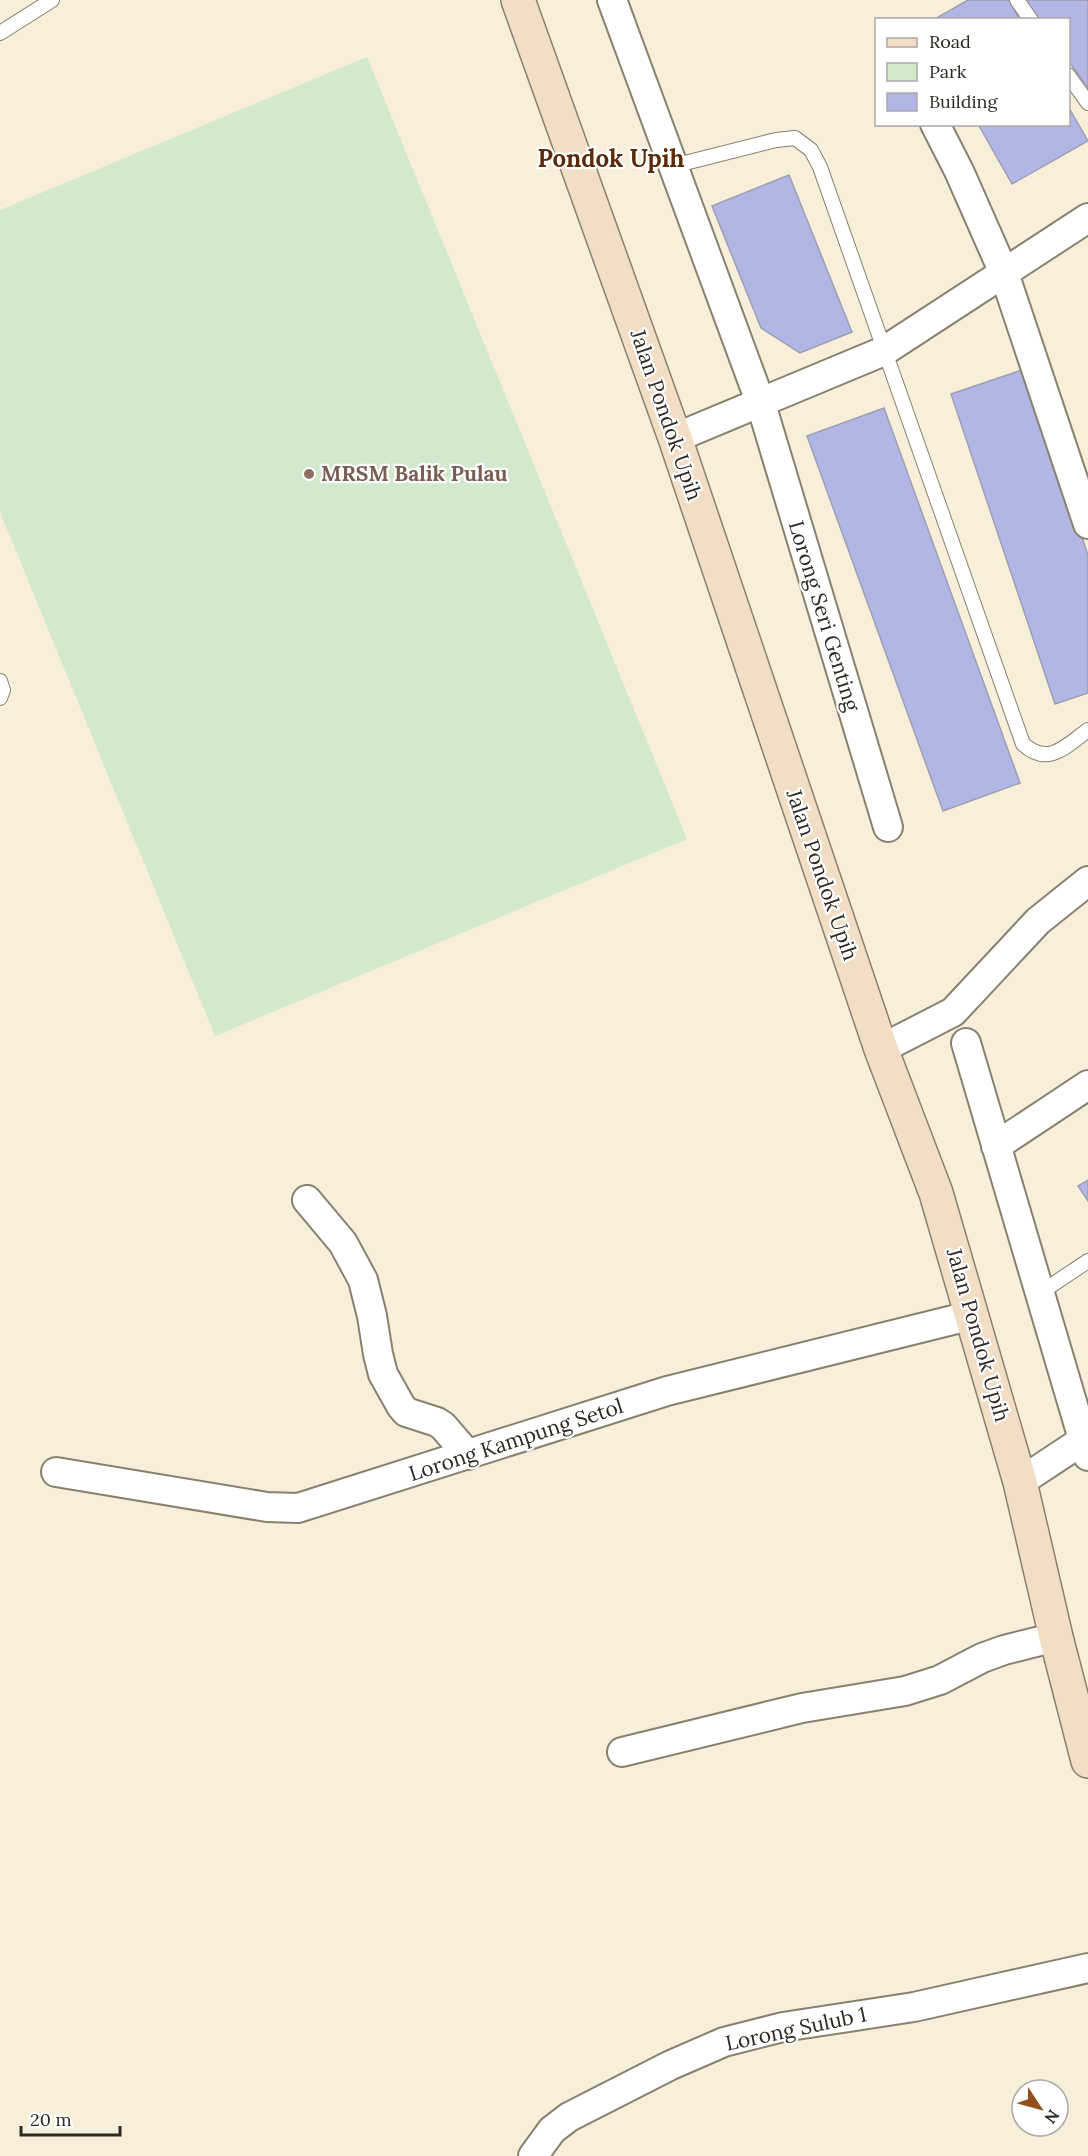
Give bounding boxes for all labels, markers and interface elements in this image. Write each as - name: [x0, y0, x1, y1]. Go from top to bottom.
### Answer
- legend: [875, 18, 1070, 126]
- text: Road: [929, 30, 971, 53]
- text: Park: [929, 60, 967, 83]
- text: Building: [929, 90, 999, 113]
- district label: Pondok Upih: [537, 143, 685, 174]
- street label: Jalan Pondok Upih: [624, 325, 708, 504]
- place label: MRSM Balik Pulau: [321, 460, 508, 487]
- marker: MRSM Balik Pulau: [302, 467, 316, 481]
- street label: Lorong Seri Genting: [783, 517, 866, 715]
- street label: Jalan Pondok Upih: [780, 785, 864, 964]
- street label: Jalan Pondok Upih: [941, 1244, 1016, 1425]
- street label: Lorong Kampung Setol: [405, 1392, 626, 1487]
- street label: Lorong Sulub 1: [723, 2000, 869, 2057]
- north arrow: [1010, 2078, 1070, 2138]
- scale bar: [21, 2099, 120, 2137]
- text: N: [1040, 2106, 1064, 2128]
- text: 20 m: [30, 2108, 72, 2131]

